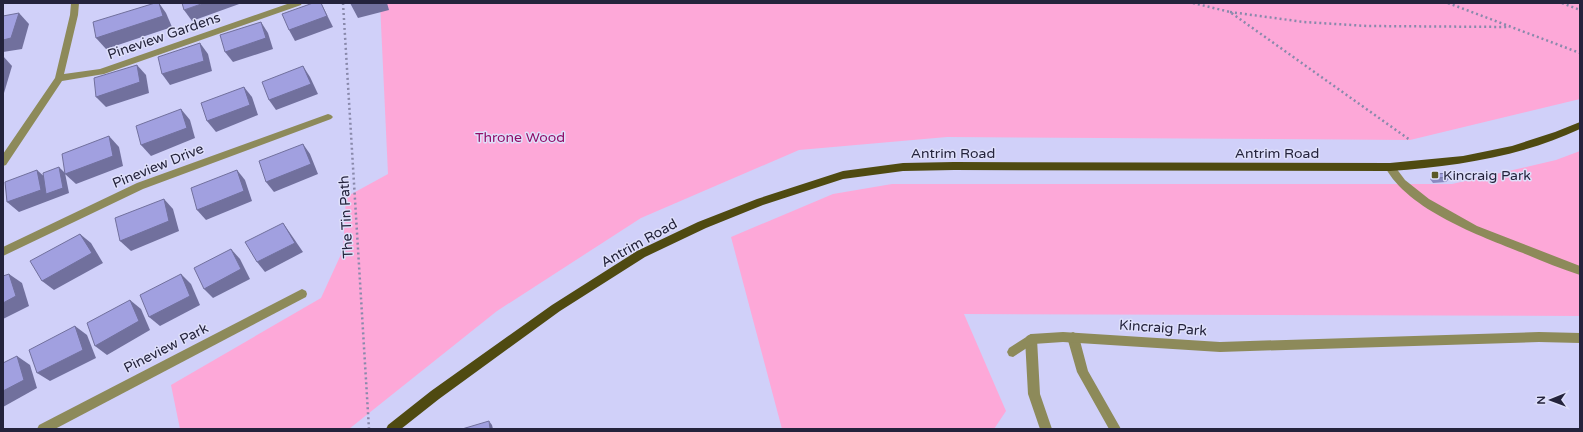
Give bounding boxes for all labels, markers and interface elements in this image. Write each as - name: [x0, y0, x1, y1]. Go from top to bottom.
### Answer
- street label: Pineview Gardens: [105, 9, 223, 63]
- park label: Throne Wood: [475, 129, 565, 146]
- street label: Pineview Drive: [110, 140, 206, 192]
- street label: Antrim Road: [911, 145, 995, 162]
- street label: Antrim Road: [1235, 145, 1319, 162]
- place label: Kincraig Park: [1443, 167, 1531, 184]
- marker: Kincraig Park: [1430, 170, 1440, 180]
- street label: The Tin Path: [335, 175, 357, 259]
- street label: Antrim Road: [598, 215, 680, 271]
- street label: Kincraig Park: [1119, 316, 1208, 340]
- street label: Pineview Park: [121, 319, 211, 377]
- north arrow: [1531, 380, 1571, 420]
- text: N: [1535, 396, 1548, 405]

